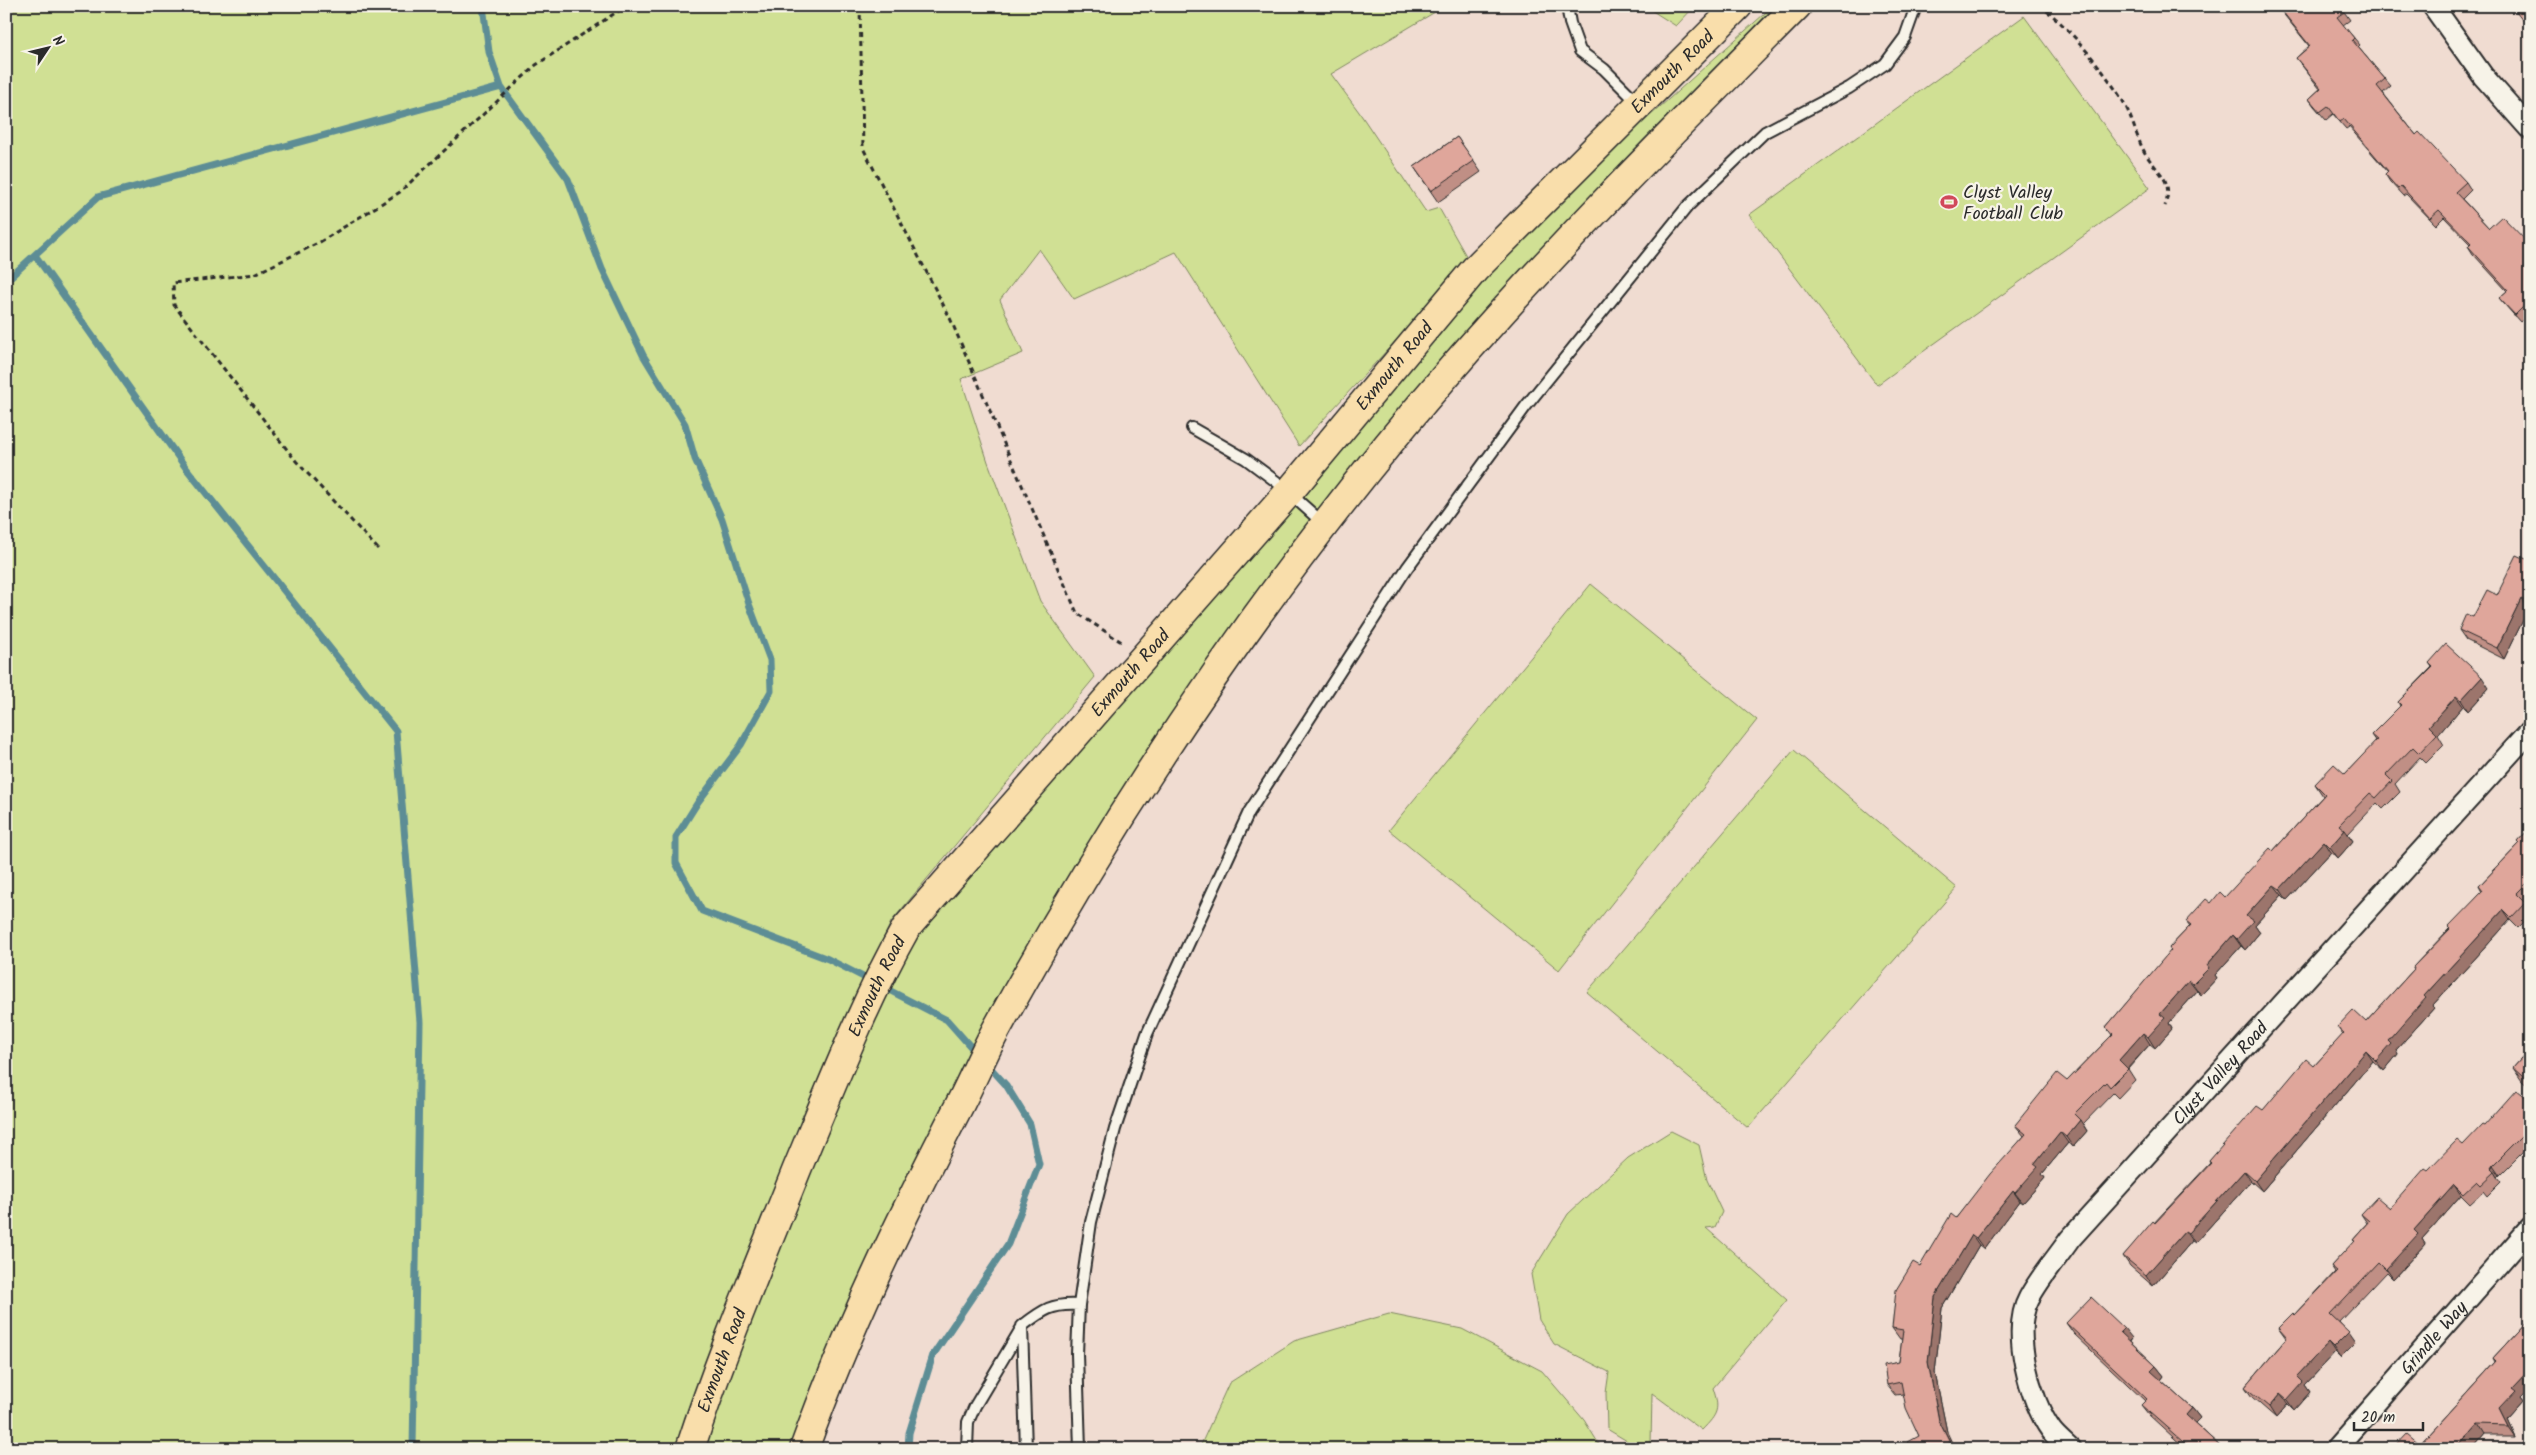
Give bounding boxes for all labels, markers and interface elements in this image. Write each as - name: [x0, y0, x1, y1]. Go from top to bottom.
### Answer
- north arrow: [22, 22, 72, 72]
- street label: Exmouth Road: [1624, 23, 1723, 122]
- text: N: [46, 31, 69, 51]
- place label: Clyst Valley Football Club: [1963, 179, 2063, 229]
- sports icon: Clyst Valley Football Club: [1939, 192, 1959, 212]
- street label: Exmouth Road: [1349, 315, 1442, 418]
- street label: Exmouth Road: [1084, 623, 1179, 725]
- street label: Exmouth Road: [841, 930, 915, 1042]
- street label: Clyst Valley Road: [2166, 1015, 2277, 1133]
- street label: Grindle Way: [2394, 1295, 2476, 1382]
- street label: Exmouth Road: [690, 1304, 756, 1417]
- scale bar: [2354, 1400, 2422, 1432]
- text: 20 m: [2361, 1406, 2395, 1430]

